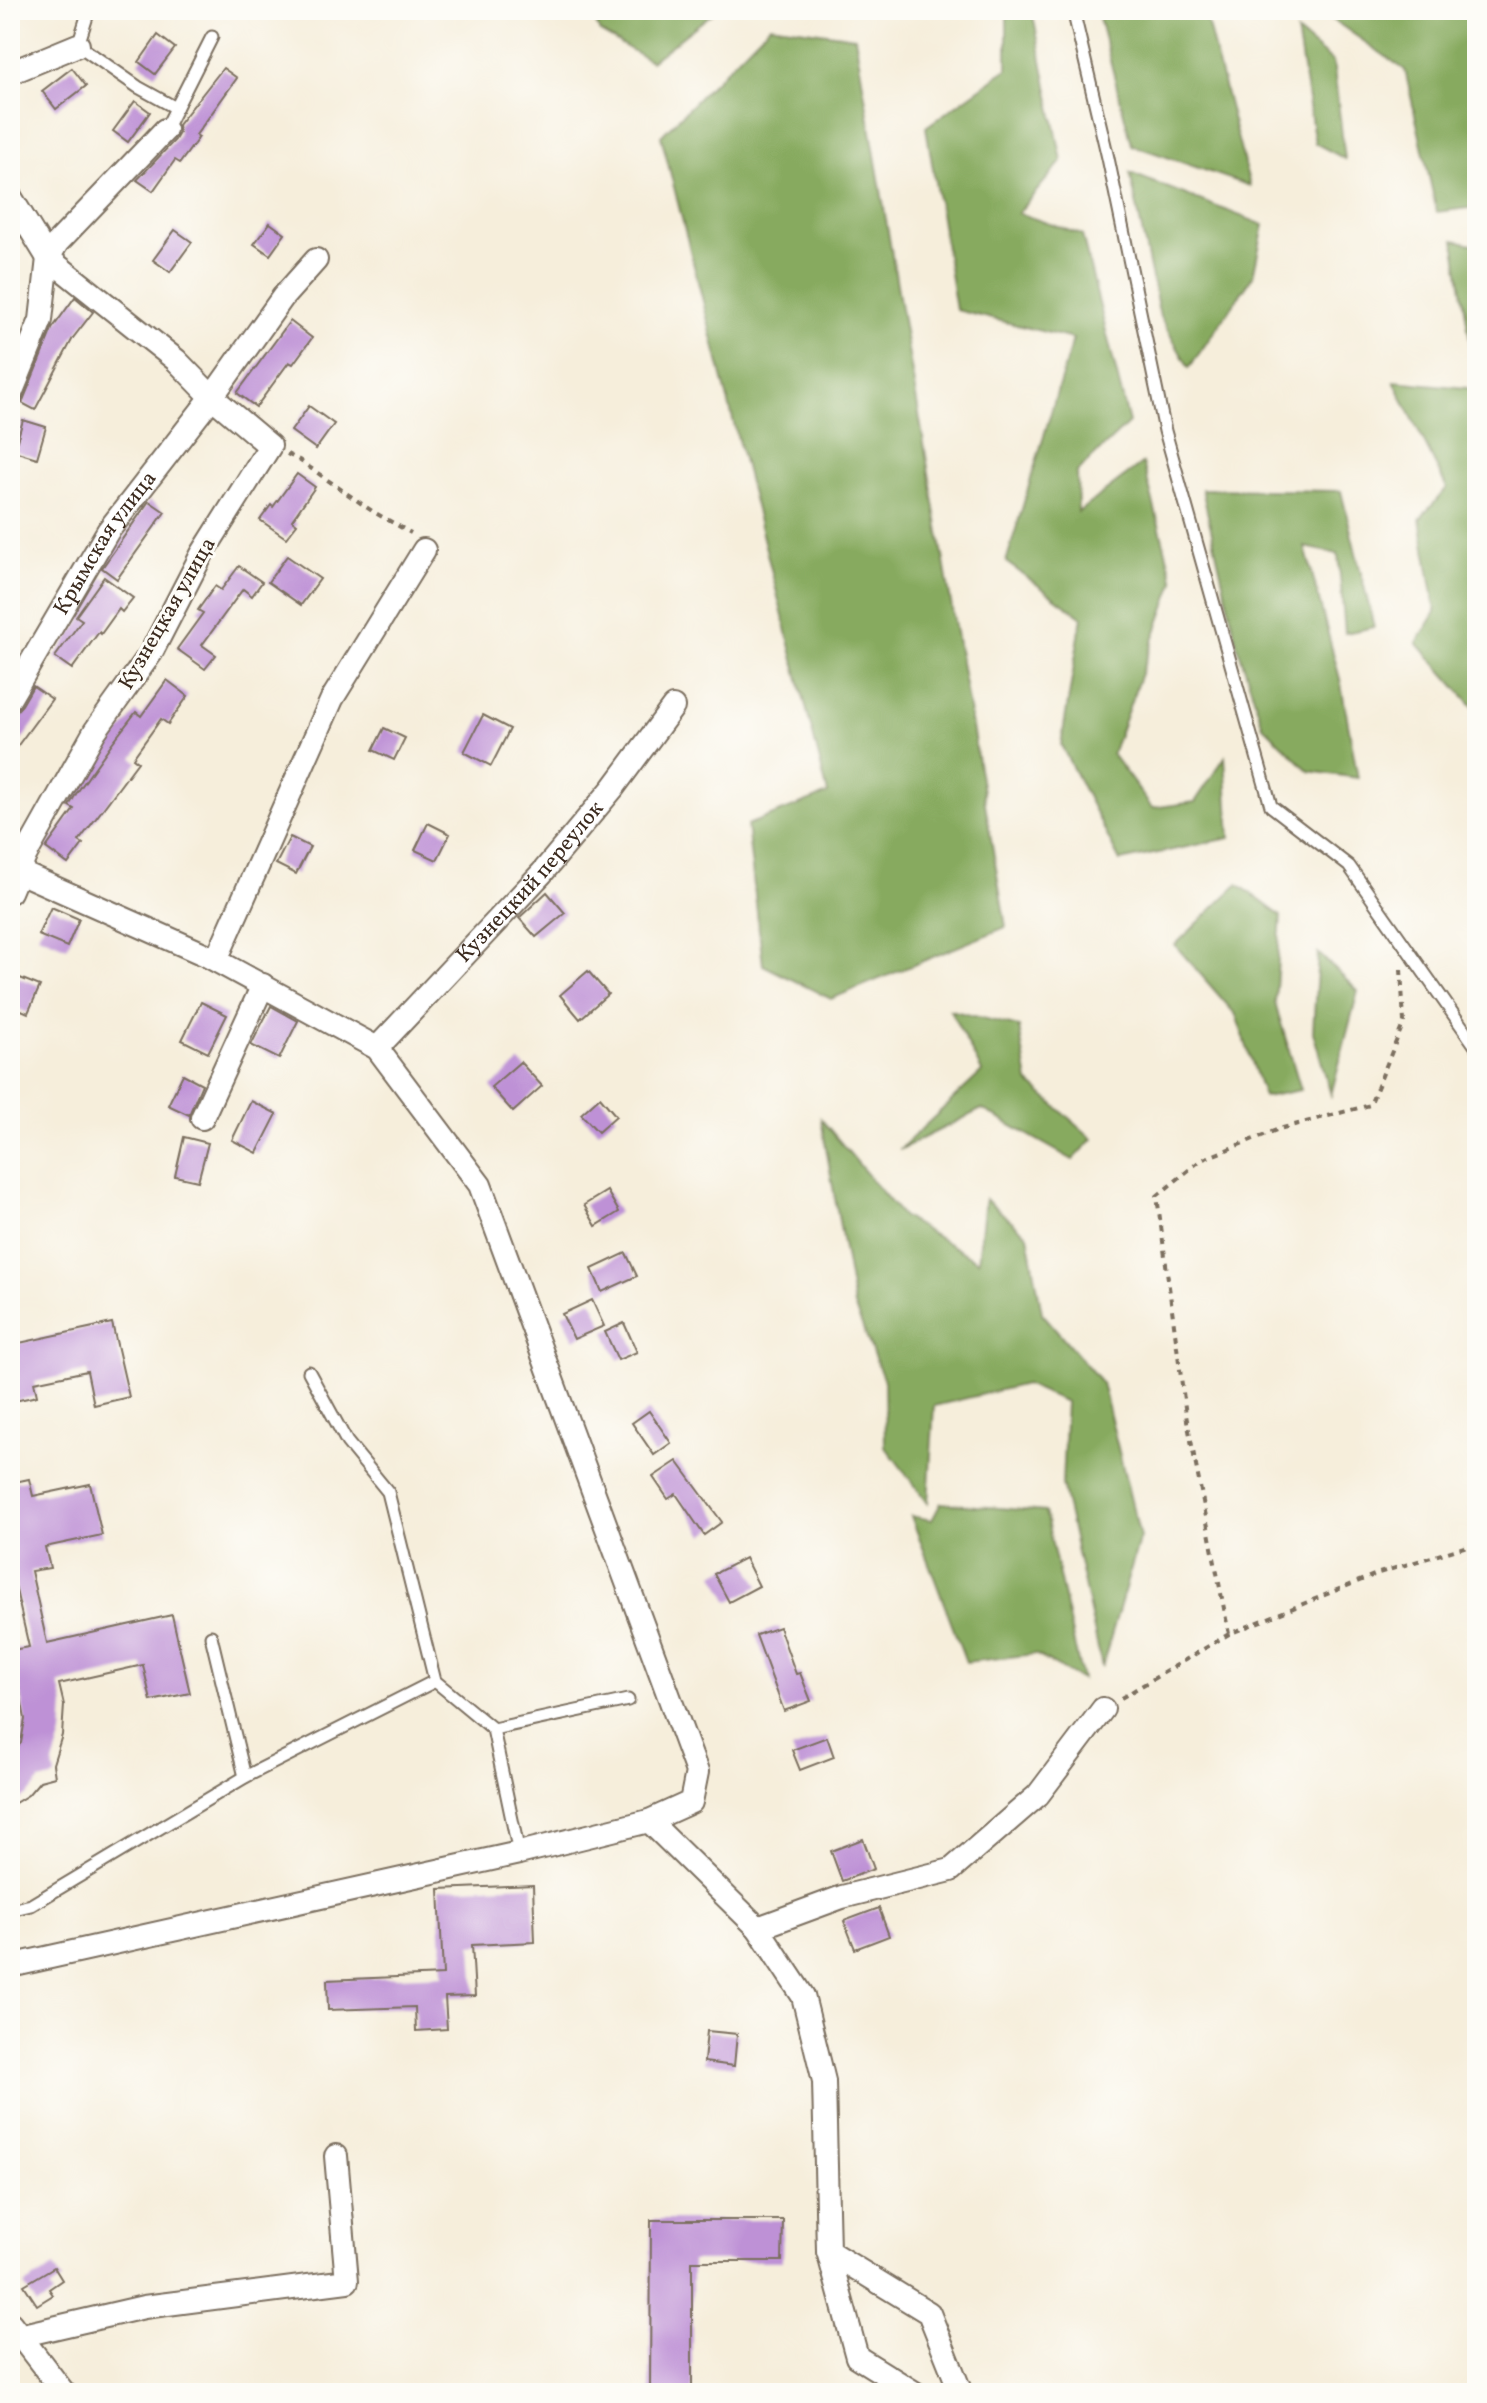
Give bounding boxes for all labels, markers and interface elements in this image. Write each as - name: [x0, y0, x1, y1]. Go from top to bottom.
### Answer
- street label: Крымская улица: [46, 465, 164, 621]
- street label: Кузнецкая улица: [112, 532, 224, 696]
- street label: Кузнецкий переулок: [449, 794, 611, 970]

